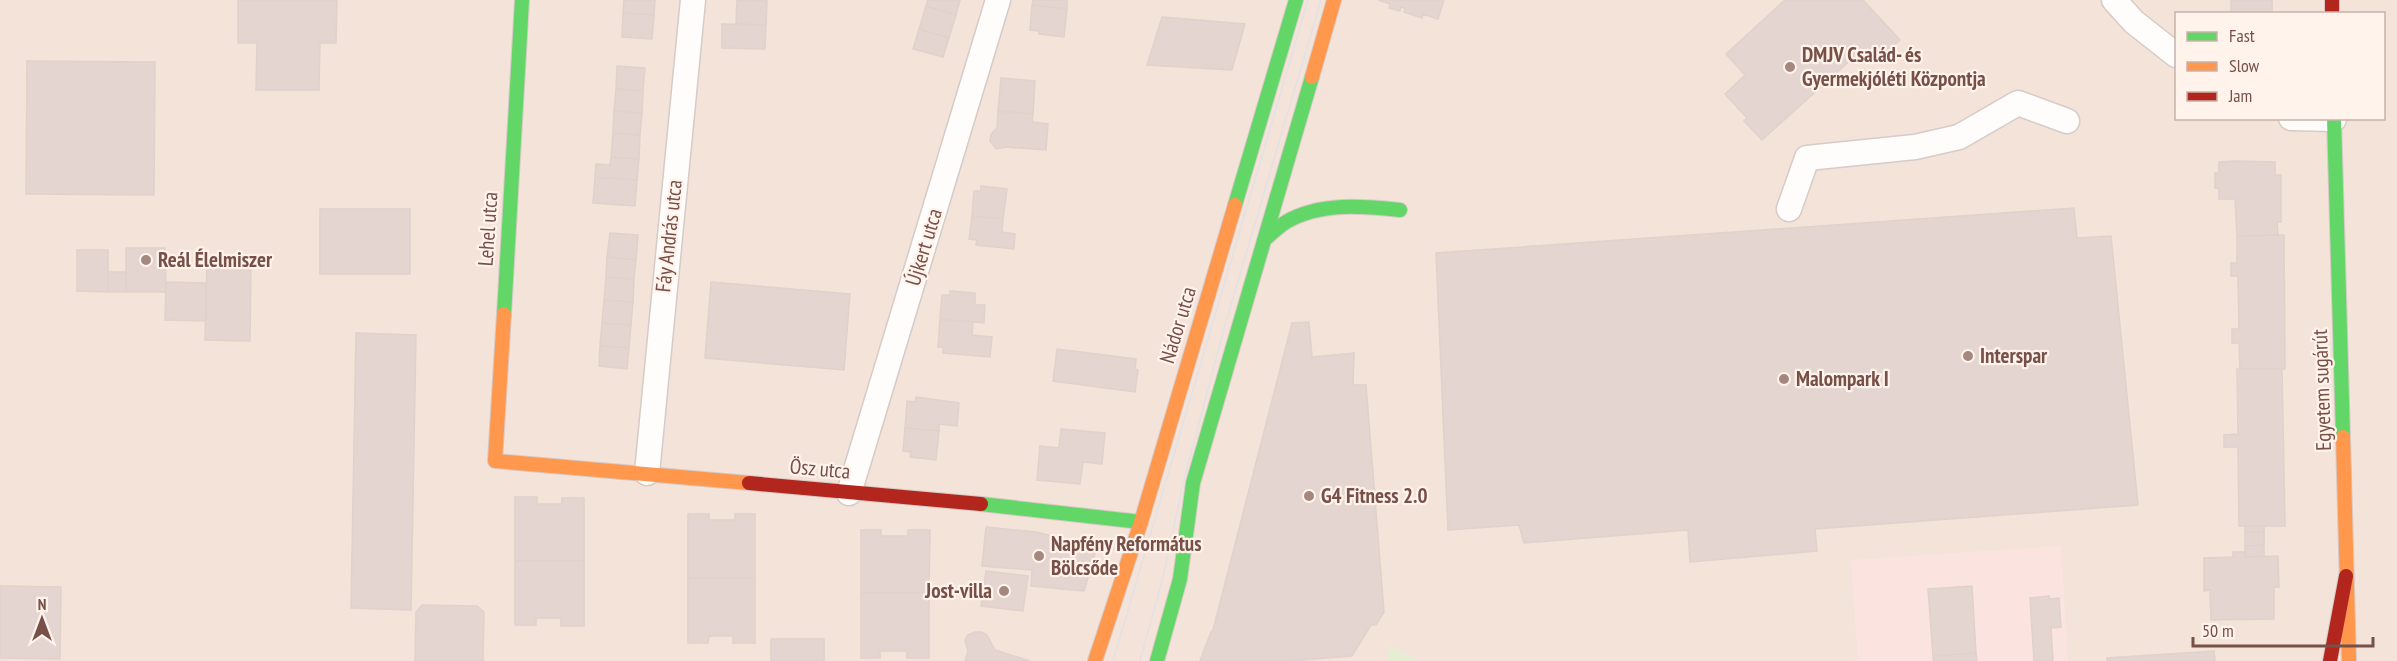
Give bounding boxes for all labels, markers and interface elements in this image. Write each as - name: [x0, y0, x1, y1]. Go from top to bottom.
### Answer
- legend: [2175, 12, 2385, 120]
- text: Fast: [2229, 24, 2255, 47]
- place label: DMJV Család- és Gyermekjóléti Központja: [1802, 41, 1986, 92]
- text: Slow: [2229, 54, 2260, 77]
- marker: DMJV Család- és Gyermekjóléti Központja: [1783, 60, 1797, 74]
- text: Jam: [2228, 84, 2252, 107]
- street label: Fáy András utca: [649, 178, 688, 293]
- street label: Lehel utca: [471, 191, 504, 267]
- street label: Újkert utca: [899, 205, 948, 289]
- place label: Reál Élelmiszer: [158, 246, 273, 273]
- marker: Reál Élelmiszer: [139, 253, 153, 267]
- street label: Nádor utca: [1153, 283, 1202, 366]
- street label: Egyetem sugárút: [2306, 329, 2337, 451]
- place label: Interspar: [1980, 342, 2048, 369]
- marker: Interspar: [1961, 349, 1975, 363]
- place label: Malompark I: [1796, 365, 1889, 392]
- marker: Malompark I: [1777, 372, 1791, 386]
- street label: Ösz utca: [789, 452, 851, 485]
- place label: G4 Fitness 2.0: [1321, 482, 1427, 509]
- marker: G4 Fitness 2.0: [1302, 489, 1316, 503]
- place label: Napfény Református Bölcsőde: [1051, 530, 1202, 581]
- marker: Napfény Református Bölcsőde: [1032, 549, 1046, 563]
- place label: Jost-villa: [924, 577, 992, 604]
- marker: Jost-villa: [997, 584, 1011, 598]
- north arrow: [12, 589, 72, 649]
- text: N: [38, 594, 46, 614]
- scale bar: [2193, 610, 2373, 648]
- text: 50 m: [2202, 619, 2234, 642]

